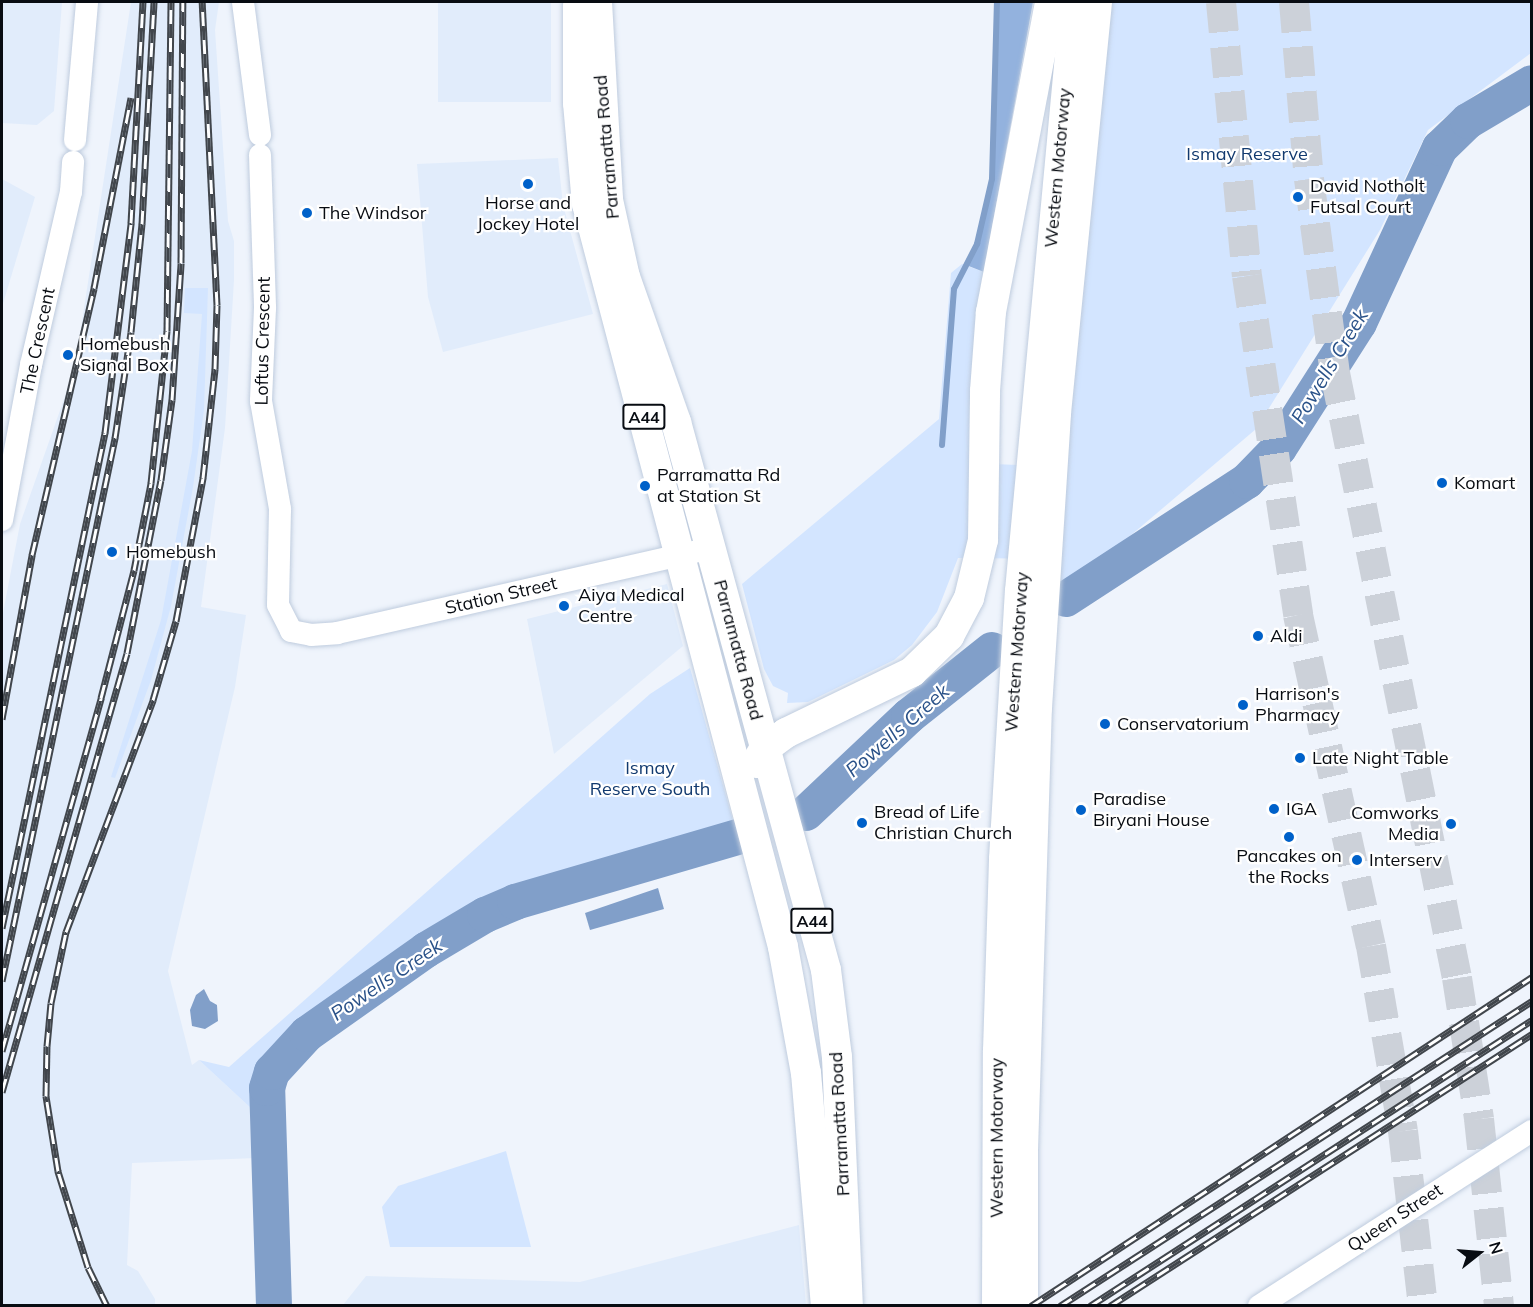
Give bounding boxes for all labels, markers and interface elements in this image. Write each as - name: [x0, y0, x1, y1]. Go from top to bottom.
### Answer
- street label: Parramatta Road: [590, 74, 624, 220]
- street label: Western Motorway: [1040, 87, 1076, 249]
- park label: Ismay Reserve: [1186, 143, 1308, 165]
- place label: David Notholt Futsal Court: [1310, 176, 1425, 219]
- marker: Horse and Jockey Hotel: [521, 177, 535, 191]
- marker: David Notholt Futsal Court: [1291, 190, 1305, 204]
- place label: Horse and Jockey Hotel: [477, 193, 579, 236]
- place label: The Windsor: [319, 202, 426, 224]
- marker: The Windsor: [300, 206, 314, 220]
- street label: Loftus Crescent: [251, 276, 275, 406]
- street label: The Crescent: [16, 286, 60, 396]
- water label: Powells Creek: [1285, 304, 1373, 428]
- place label: Homebush Signal Box: [80, 334, 170, 376]
- marker: Homebush Signal Box: [61, 348, 75, 362]
- road number: A44: [622, 404, 666, 430]
- place label: Parramatta Rd at Station St: [657, 465, 780, 508]
- place label: Komart: [1454, 472, 1515, 494]
- marker: Komart: [1435, 476, 1449, 490]
- marker: Parramatta Rd at Station St: [638, 479, 652, 493]
- place label: Homebush: [126, 541, 216, 563]
- marker: Homebush: [103, 543, 121, 561]
- street label: Western Motorway: [1001, 571, 1033, 733]
- street label: Station Street: [443, 573, 559, 619]
- street label: Parramatta Road: [709, 577, 767, 723]
- place label: Aiya Medical Centre: [578, 585, 685, 628]
- marker: Aiya Medical Centre: [555, 597, 573, 615]
- place label: Aldi: [1270, 625, 1303, 647]
- marker: Aldi: [1251, 629, 1265, 643]
- water label: Powells Creek: [840, 678, 954, 782]
- place label: Harrison's Pharmacy: [1255, 684, 1340, 726]
- marker: Harrison's Pharmacy: [1236, 698, 1250, 712]
- place label: Conservatorium: [1117, 713, 1249, 735]
- marker: Conservatorium: [1098, 717, 1112, 731]
- place label: Late Night Table: [1312, 747, 1449, 769]
- marker: Late Night Table: [1293, 751, 1307, 765]
- park label: Ismay Reserve South: [590, 758, 710, 800]
- place label: Paradise Biryani House: [1093, 789, 1209, 832]
- place label: IGA: [1286, 798, 1317, 820]
- place label: Bread of Life Christian Church: [874, 802, 1012, 844]
- marker: IGA: [1267, 802, 1281, 816]
- marker: Paradise Biryani House: [1074, 803, 1088, 817]
- place label: Comworks Media: [1351, 803, 1439, 846]
- marker: Bread of Life Christian Church: [855, 816, 869, 830]
- marker: Comworks Media: [1444, 817, 1458, 831]
- marker: Pancakes on the Rocks: [1282, 830, 1296, 844]
- place label: Pancakes on the Rocks: [1236, 846, 1342, 888]
- place label: Interserv: [1369, 849, 1442, 871]
- marker: Interserv: [1350, 853, 1364, 867]
- road number: A44: [790, 908, 834, 934]
- water label: Powells Creek: [326, 933, 446, 1025]
- street label: Parramatta Road: [825, 1051, 855, 1197]
- street label: Western Motorway: [986, 1058, 1008, 1218]
- street label: Queen Street: [1343, 1179, 1447, 1257]
- north arrow: [1449, 1223, 1509, 1283]
- text: N: [1485, 1239, 1508, 1256]

